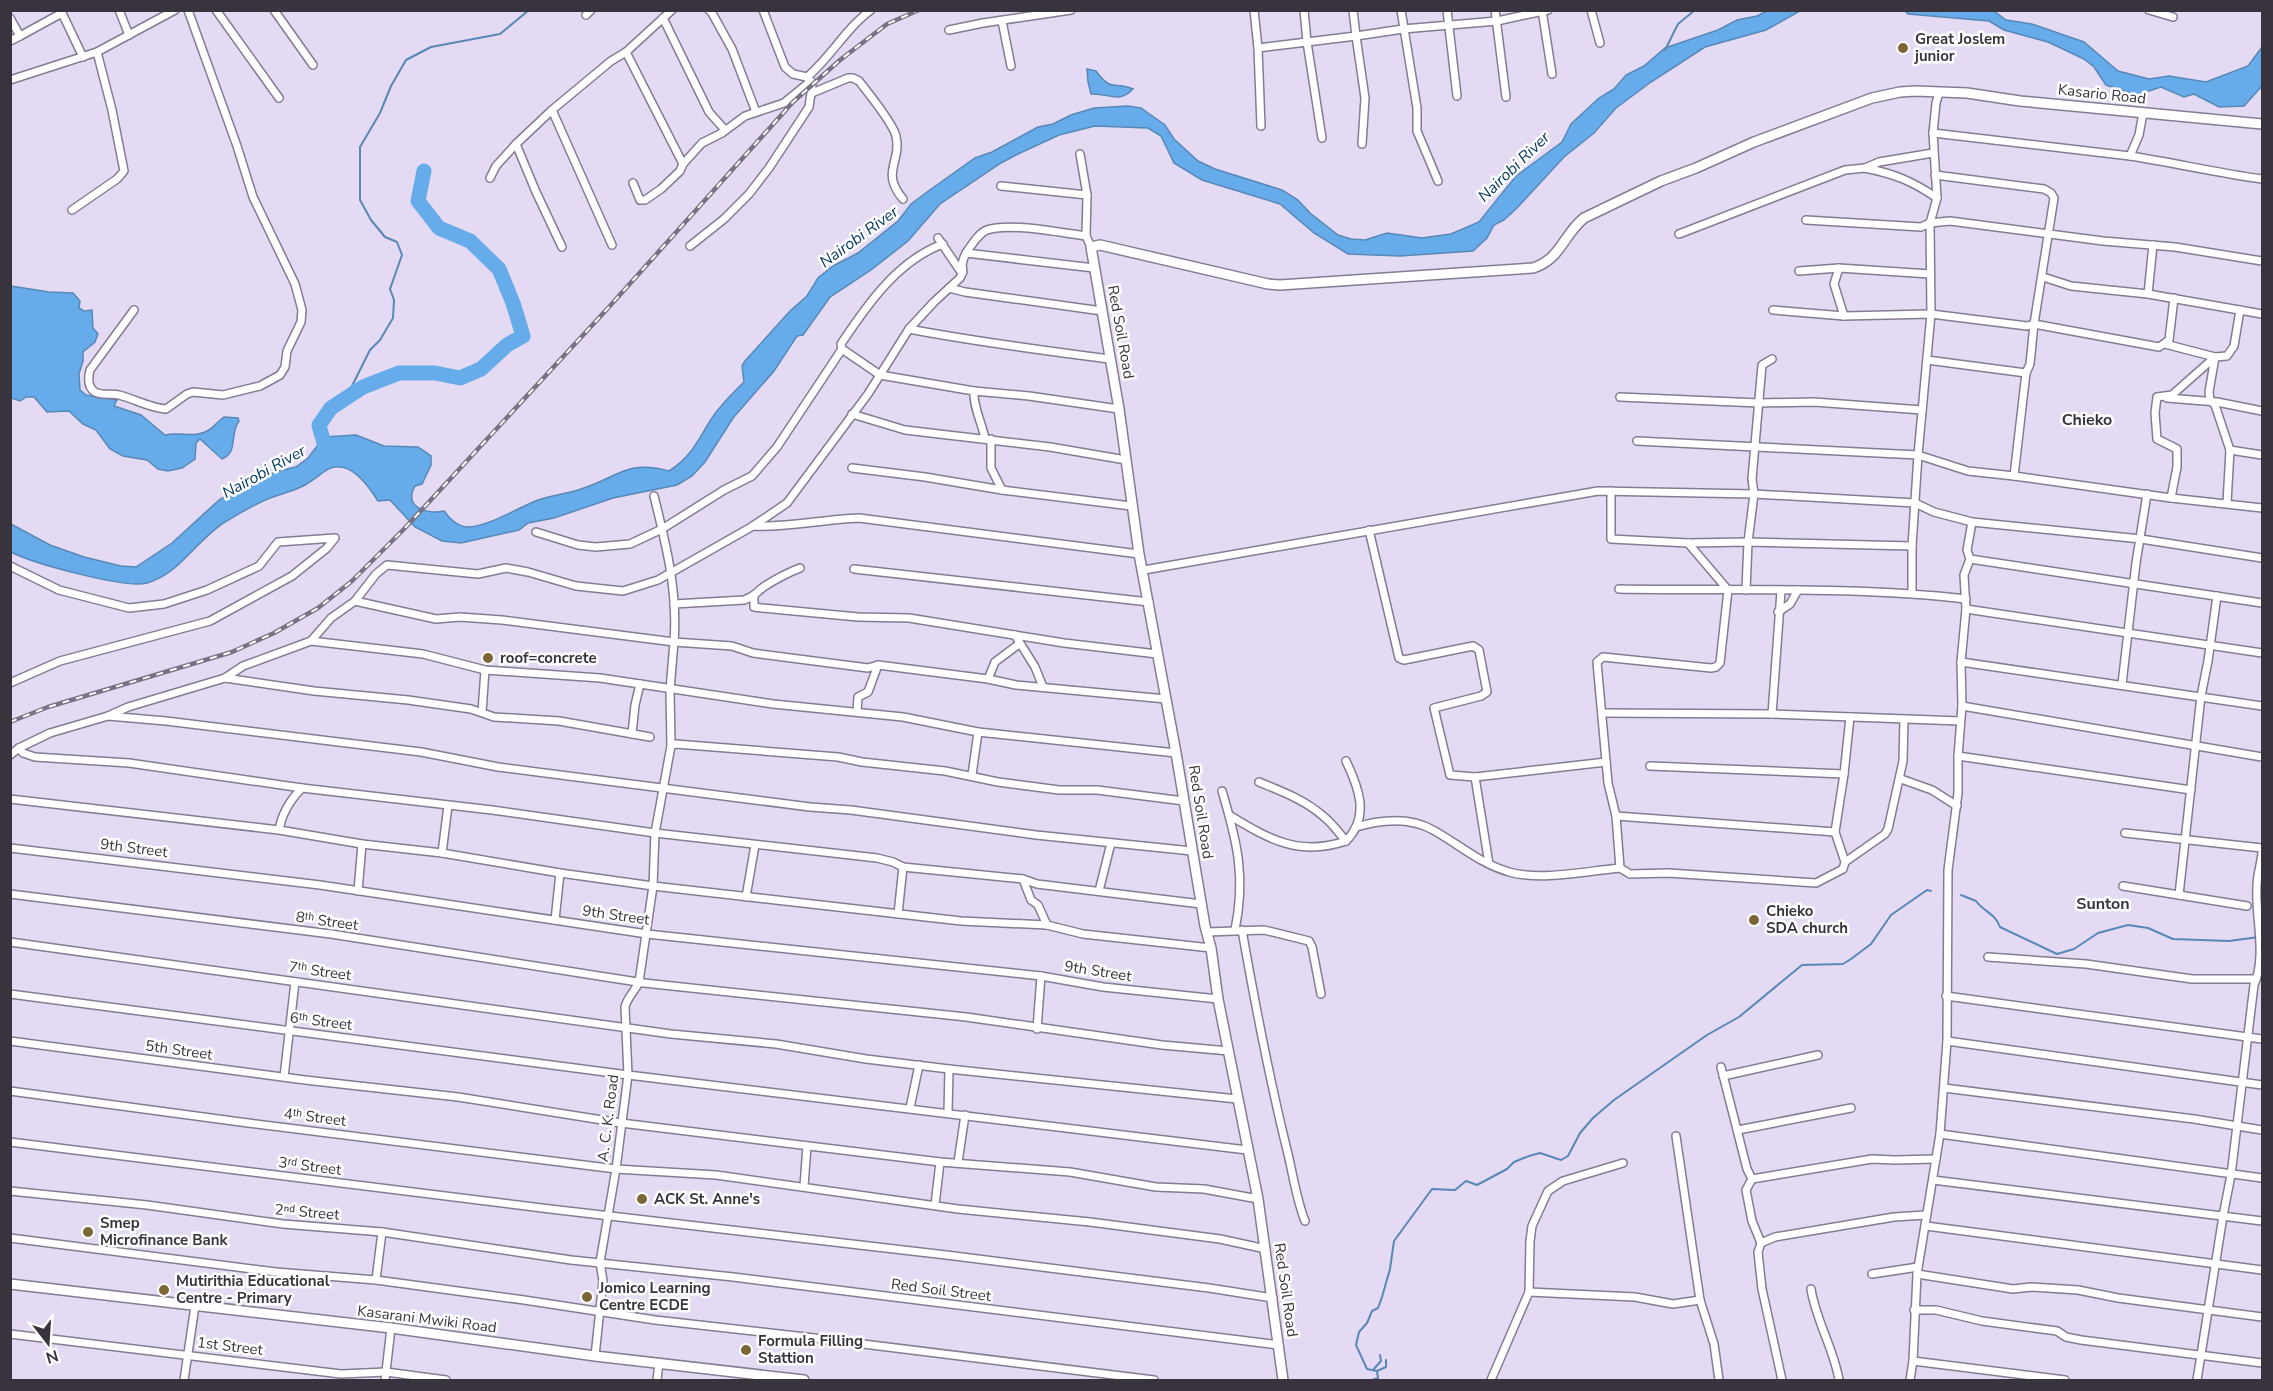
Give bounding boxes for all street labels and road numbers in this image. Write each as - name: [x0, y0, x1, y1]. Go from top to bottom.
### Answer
- street label: Kasario Road: [2057, 79, 2147, 109]
- street label: Red Soil Road: [1103, 284, 1139, 380]
- street label: Red Soil Road: [1184, 764, 1218, 860]
- street label: 9th Street: [99, 834, 169, 862]
- street label: 9th Street: [581, 900, 652, 930]
- street label: 8ᵗʰ Street: [294, 907, 360, 935]
- street label: 9th Street: [1063, 956, 1134, 986]
- street label: 7ᵗʰ Street: [287, 957, 353, 985]
- street label: 6ᵗʰ Street: [289, 1007, 354, 1035]
- street label: 5th Street: [144, 1035, 215, 1065]
- street label: A. C. K. Road: [593, 1073, 623, 1163]
- street label: 4ᵗʰ Street: [283, 1103, 348, 1131]
- street label: 3ʳᵈ Street: [277, 1152, 343, 1180]
- street label: 2ⁿᵈ Street: [274, 1199, 341, 1225]
- street label: Red Soil Road: [1270, 1242, 1302, 1338]
- street label: Red Soil Street: [890, 1274, 993, 1306]
- street label: Kasarani Mwiki Road: [356, 1301, 498, 1337]
- street label: 1st Street: [196, 1332, 265, 1360]

